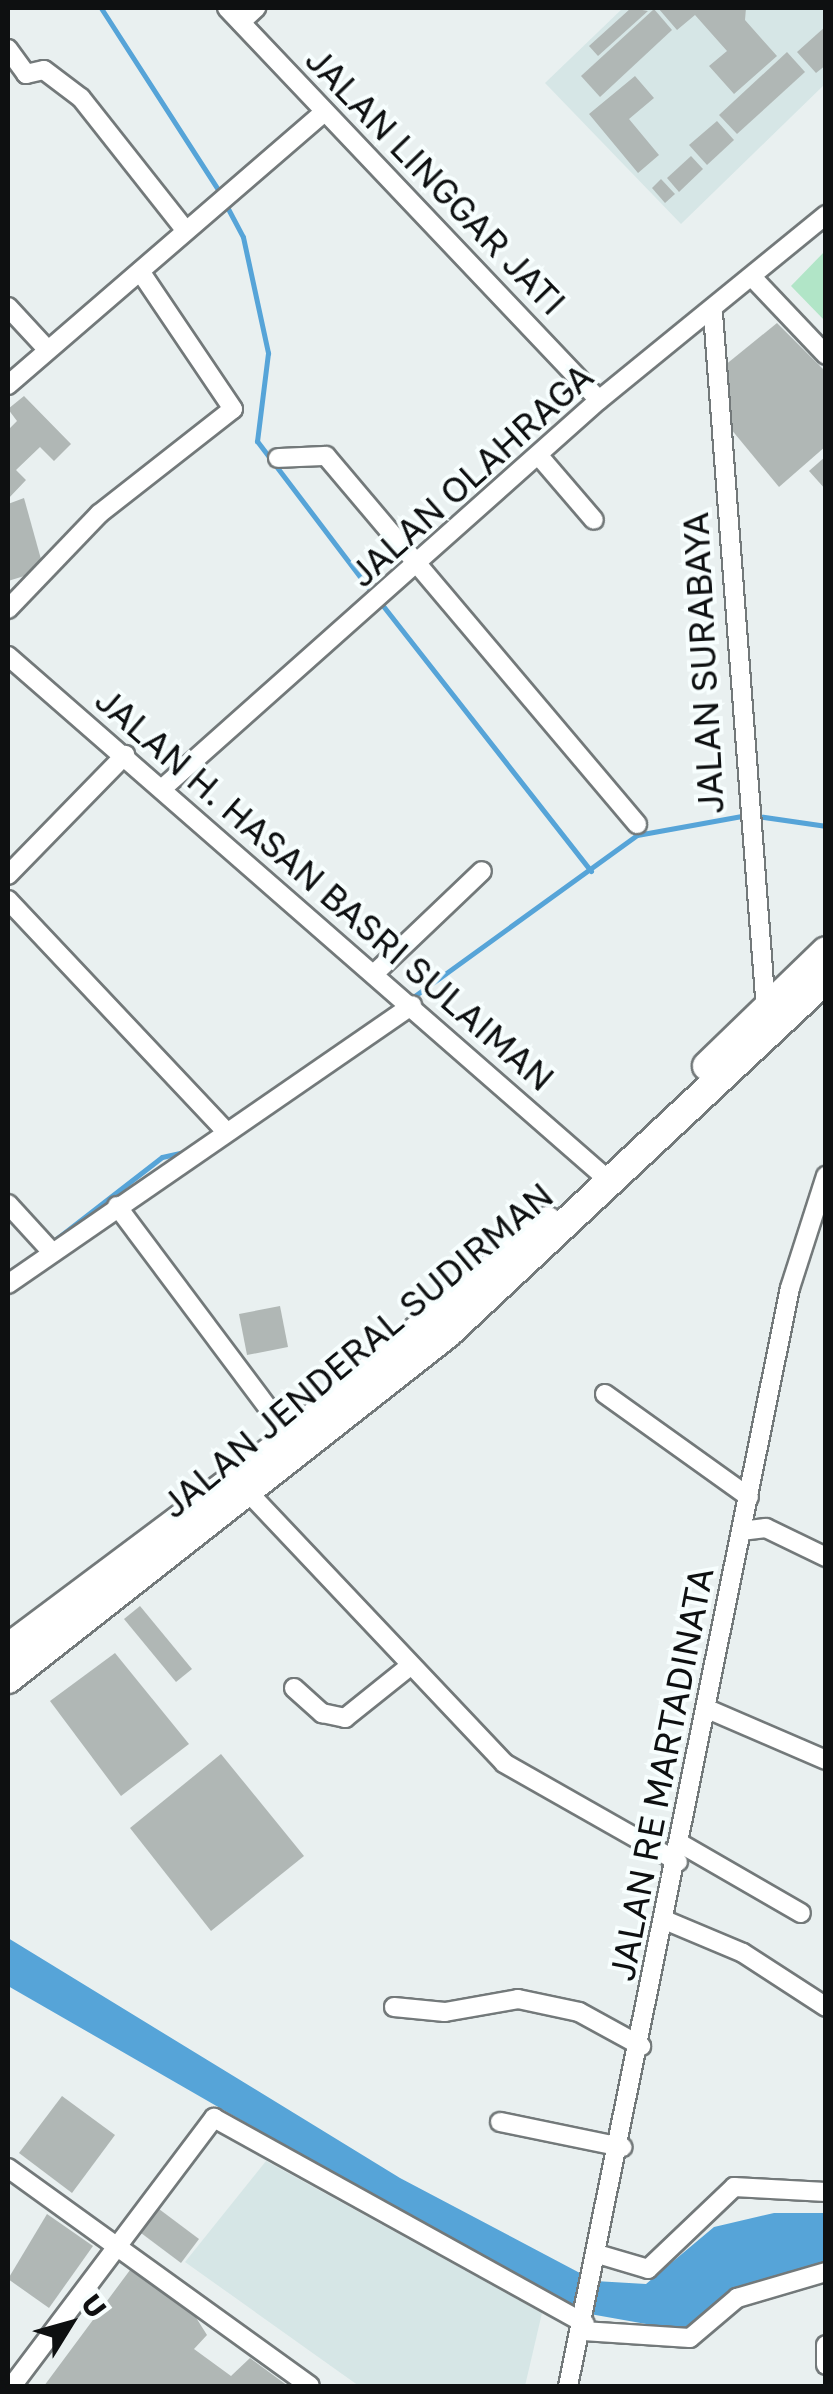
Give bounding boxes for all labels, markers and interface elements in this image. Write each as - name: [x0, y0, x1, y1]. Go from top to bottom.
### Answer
- street label: JALAN LINGGAR JATI: [297, 39, 575, 323]
- street label: JALAN OLAHRAGA: [341, 355, 601, 595]
- street label: JALAN SURABAYA: [674, 511, 732, 815]
- street label: JALAN H. HASAN BASRI SULAIMAN: [87, 679, 563, 1099]
- street label: JALAN JENDERAL SUDIRMAN: [153, 1174, 561, 1526]
- street label: JALAN RE MARTADINATA: [600, 1564, 722, 1984]
- north arrow: [20, 2274, 120, 2374]
- text: U: [75, 2288, 114, 2324]

